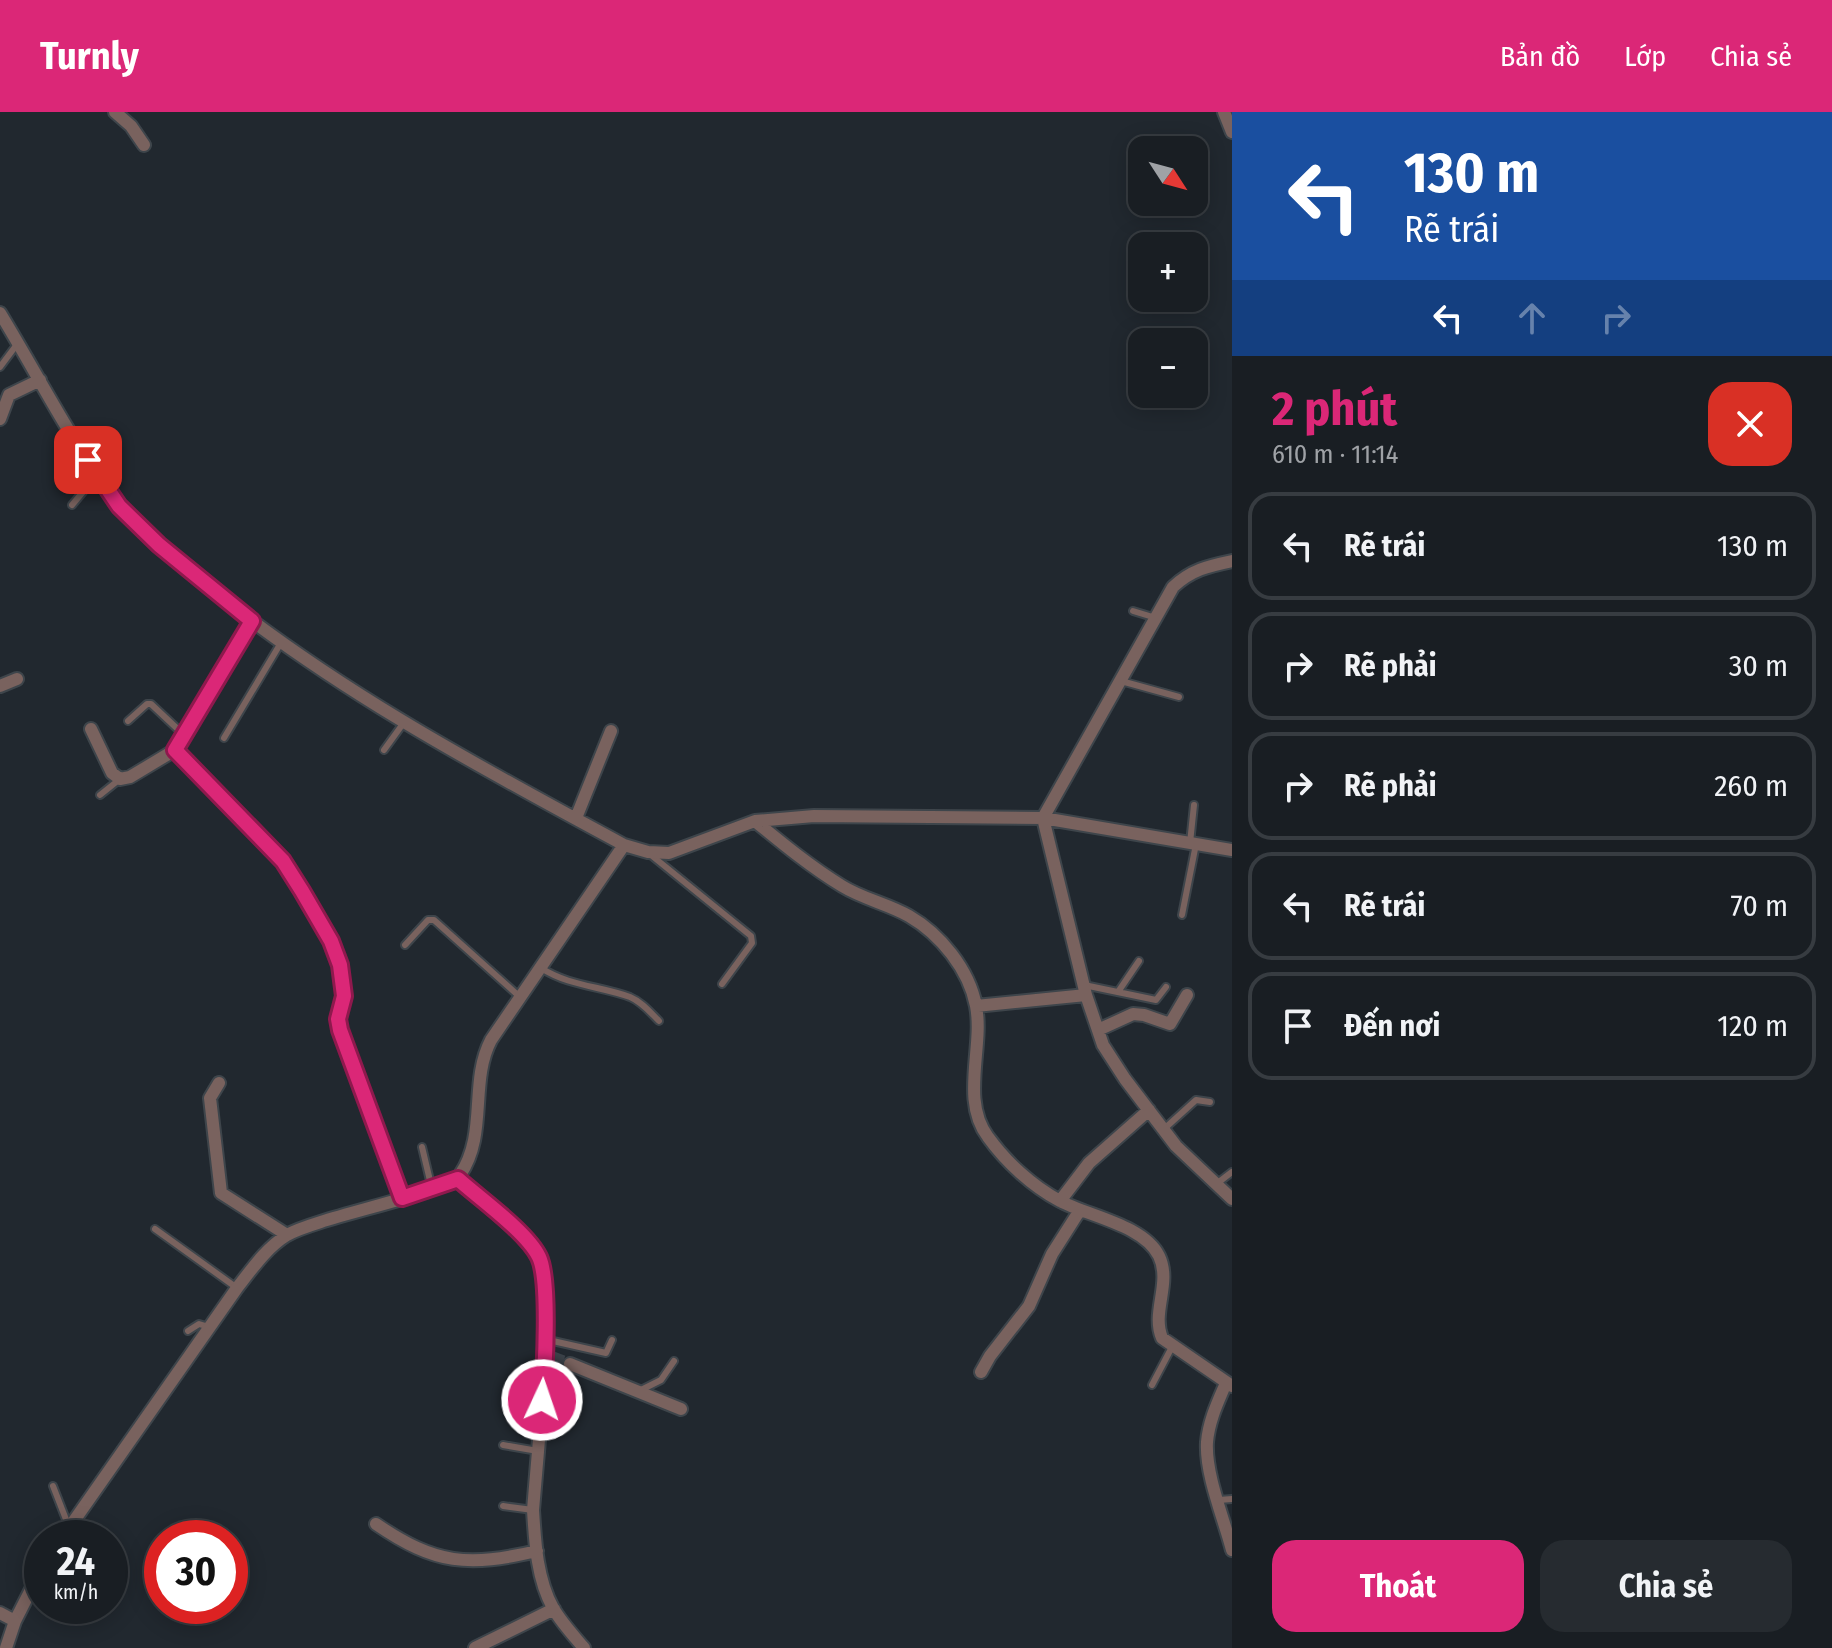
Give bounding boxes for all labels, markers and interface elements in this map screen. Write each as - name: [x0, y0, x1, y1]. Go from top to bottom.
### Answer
- text: Turnly: [40, 33, 139, 79]
- text: Bản đồ: [1500, 40, 1580, 73]
- text: Lớp: [1624, 40, 1666, 73]
- text: Chia sẻ: [1710, 40, 1792, 73]
- north arrow: [1128, 136, 1208, 216]
- map controls: [1128, 136, 1208, 408]
- text: 130 m: [1404, 140, 1539, 207]
- icon: left: [1272, 144, 1376, 248]
- text: Rẽ trái: [1404, 208, 1499, 252]
- button: +: [1128, 232, 1208, 312]
- icon: left: [1426, 296, 1470, 340]
- icon: ahead: [1510, 296, 1554, 340]
- icon: right: [1594, 296, 1638, 340]
- button: −: [1128, 328, 1208, 408]
- text: 2 phút: [1272, 380, 1397, 438]
- button: close: [1708, 382, 1792, 466]
- pin: [54, 426, 122, 494]
- icon: arrive: [66, 438, 110, 482]
- text: 610 m · 11:14: [1272, 439, 1398, 470]
- icon: left: [1276, 524, 1320, 568]
- text: Rẽ trái: [1344, 528, 1425, 564]
- text: 130 m: [1717, 528, 1788, 564]
- icon: right: [1276, 644, 1320, 688]
- text: Rẽ phải: [1344, 648, 1437, 684]
- text: 30 m: [1729, 648, 1788, 684]
- icon: right: [1276, 764, 1320, 808]
- text: Rẽ phải: [1344, 768, 1437, 804]
- text: 260 m: [1714, 768, 1788, 804]
- icon: left: [1276, 884, 1320, 928]
- text: Rẽ trái: [1344, 888, 1425, 924]
- text: 70 m: [1730, 888, 1788, 924]
- icon: arrive: [1276, 1004, 1320, 1048]
- text: Đến nơi: [1344, 1008, 1440, 1044]
- text: 120 m: [1717, 1008, 1788, 1044]
- position arrow: [500, 1358, 584, 1442]
- speed limit sign: 30: [144, 1520, 248, 1624]
- text: 24: [57, 1538, 95, 1586]
- button: Thoát: [1272, 1540, 1524, 1632]
- button: Chia sẻ: [1540, 1540, 1792, 1632]
- text: km/h: [54, 1580, 98, 1604]

